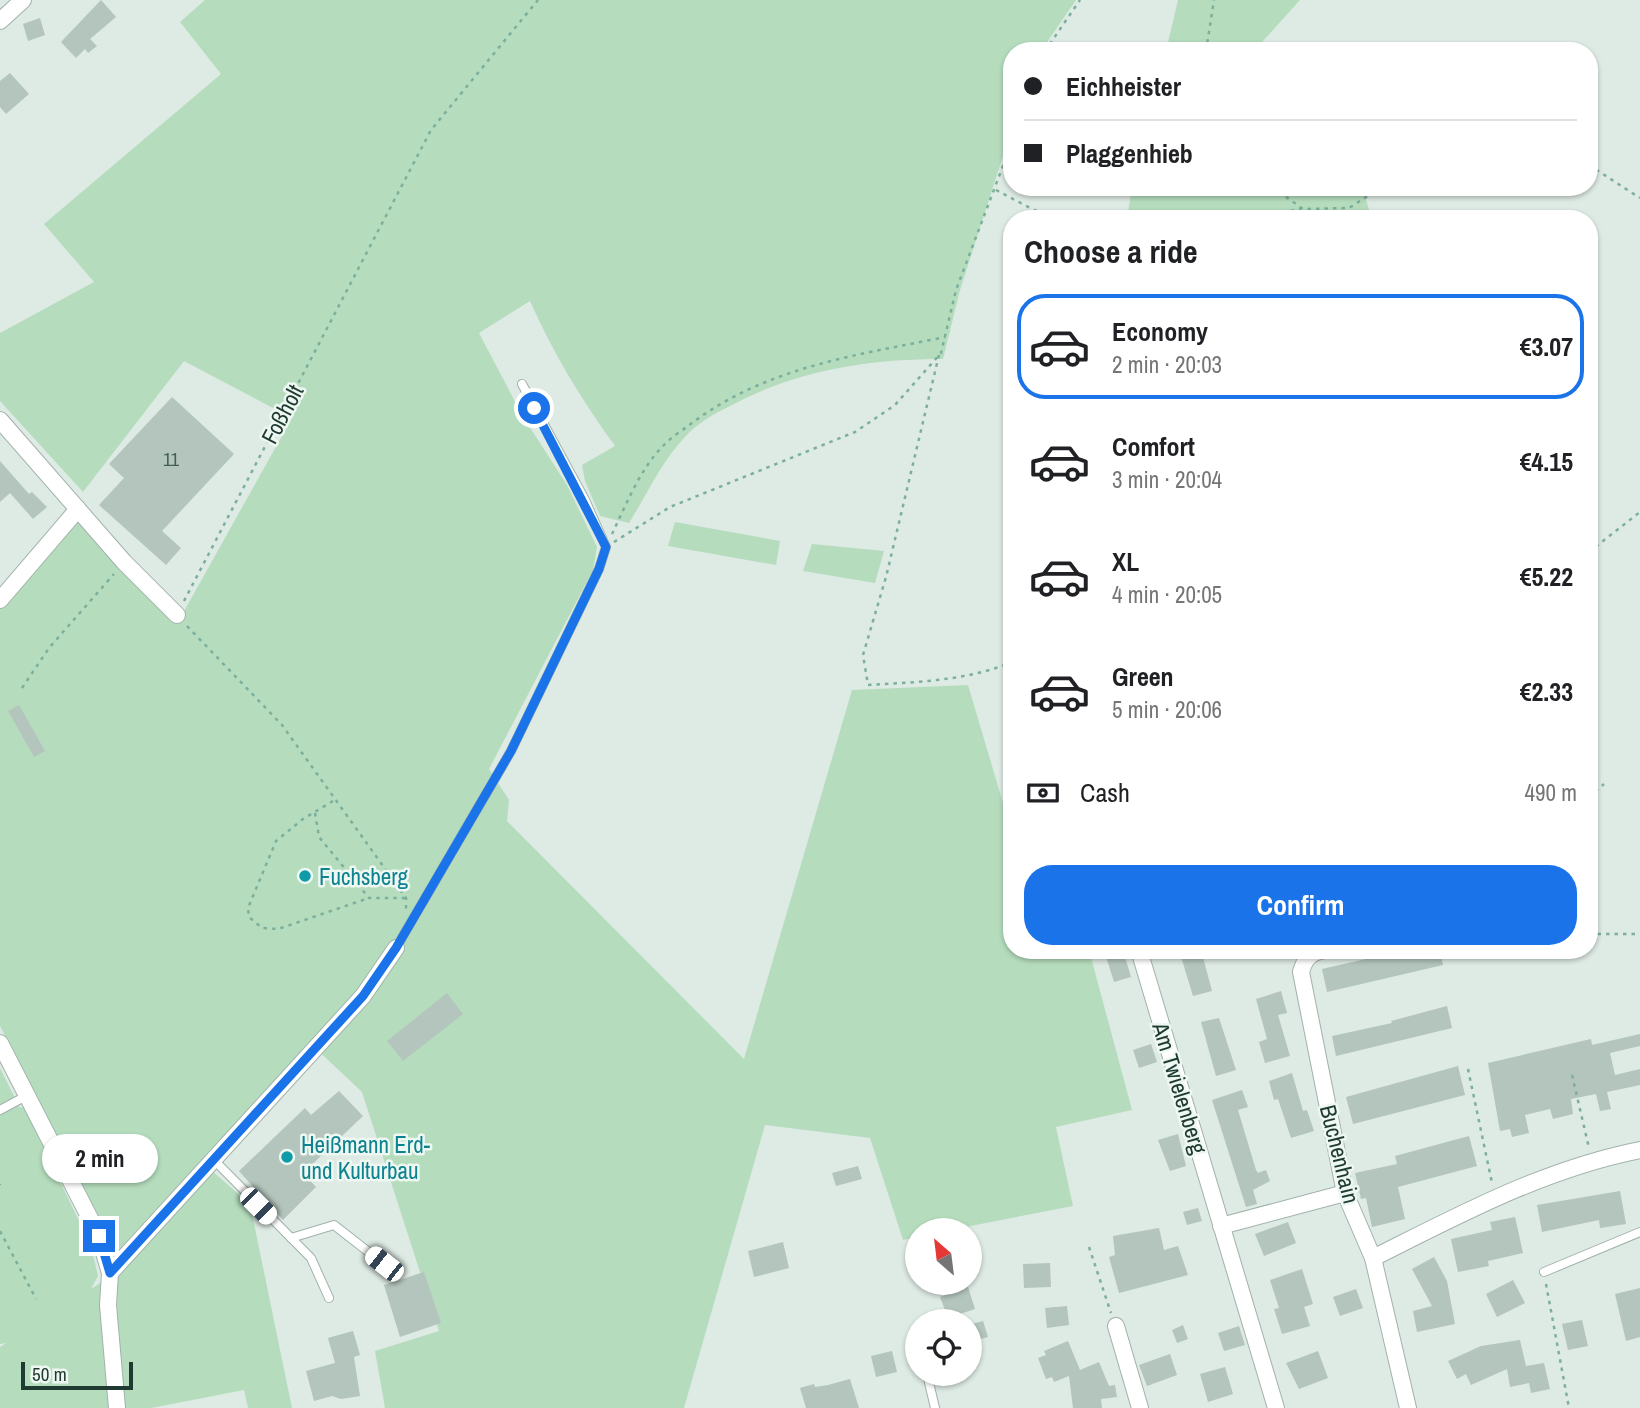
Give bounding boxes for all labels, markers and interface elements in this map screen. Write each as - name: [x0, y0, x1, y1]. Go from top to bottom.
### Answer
- text: Eichheister: [1066, 69, 1181, 104]
- text: Plaggenhieb: [1066, 136, 1193, 171]
- text: Choose a ride: [1024, 230, 1198, 273]
- text: Economy: [1112, 314, 1208, 349]
- icon: car: [1028, 315, 1091, 378]
- text: €3.07: [1520, 329, 1573, 364]
- text: 2 min · 20:03: [1112, 349, 1222, 380]
- street label: Foßholt: [254, 379, 310, 449]
- route start: [518, 392, 550, 424]
- text: Comfort: [1112, 429, 1195, 464]
- icon: car: [1028, 430, 1091, 493]
- text: €4.15: [1520, 444, 1573, 479]
- house number: 11: [163, 446, 179, 472]
- text: 3 min · 20:04: [1112, 464, 1222, 495]
- text: XL: [1112, 544, 1139, 579]
- icon: car: [1028, 545, 1091, 608]
- text: €5.22: [1520, 559, 1573, 594]
- text: 4 min · 20:05: [1112, 579, 1222, 610]
- text: Green: [1112, 659, 1174, 694]
- icon: car: [1028, 660, 1091, 723]
- text: €2.33: [1520, 674, 1573, 709]
- text: 5 min · 20:06: [1112, 694, 1222, 725]
- icon: cash: [1024, 774, 1062, 812]
- text: Cash: [1080, 775, 1130, 810]
- text: 490 m: [1525, 777, 1577, 808]
- place label: Fuchsberg: [319, 861, 409, 892]
- button: Confirm: [1024, 865, 1577, 945]
- marker: Fuchsberg: [297, 868, 313, 884]
- street label: Am Twielenberg: [1145, 1018, 1215, 1158]
- street label: Buchenhain: [1313, 1101, 1367, 1207]
- place label: Heißmann Erd- und Kulturbau: [301, 1129, 431, 1186]
- callout: 2 min: [41, 1134, 157, 1184]
- text: 2 min: [75, 1143, 125, 1174]
- marker: Heißmann Erd- und Kulturbau: [279, 1149, 295, 1165]
- car: [236, 1184, 281, 1228]
- north arrow: [905, 1218, 982, 1295]
- map controls: [905, 1218, 982, 1386]
- route end: [83, 1220, 115, 1252]
- car: [361, 1243, 408, 1285]
- button: locate: [905, 1309, 982, 1386]
- scale bar: [21, 1359, 133, 1391]
- text: 50 m: [32, 1361, 67, 1387]

